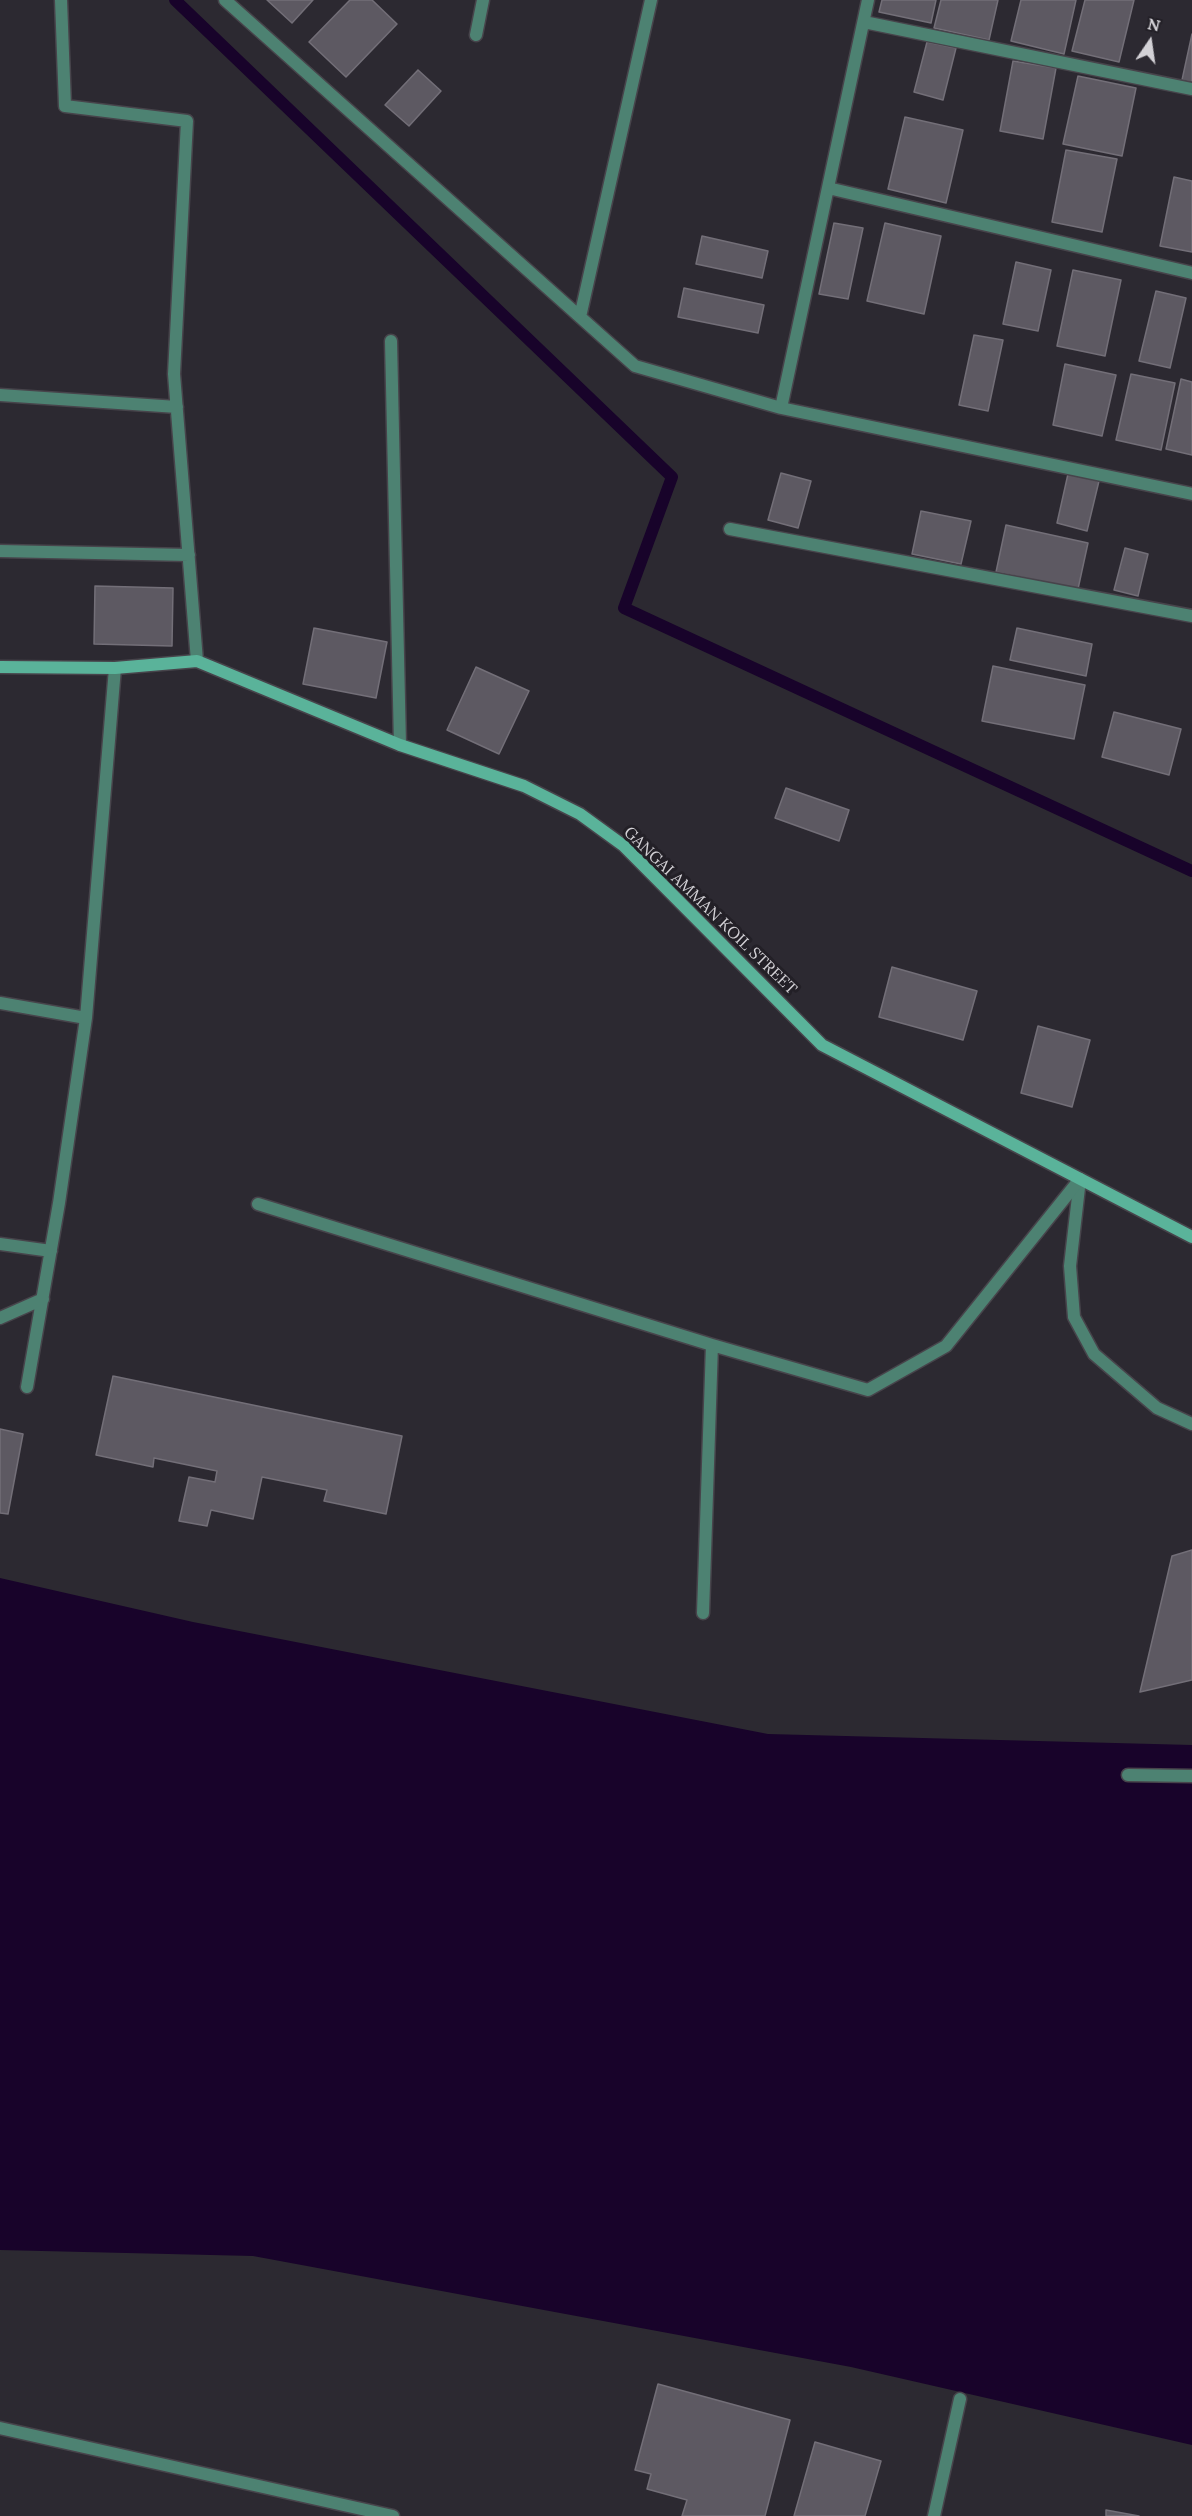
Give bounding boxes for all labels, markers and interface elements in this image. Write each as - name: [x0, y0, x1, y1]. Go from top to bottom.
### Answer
- north arrow: [1120, 12, 1180, 72]
- text: N: [1146, 13, 1162, 36]
- street label: GANGAI AMMAN KOIL STREET: [619, 823, 801, 999]

